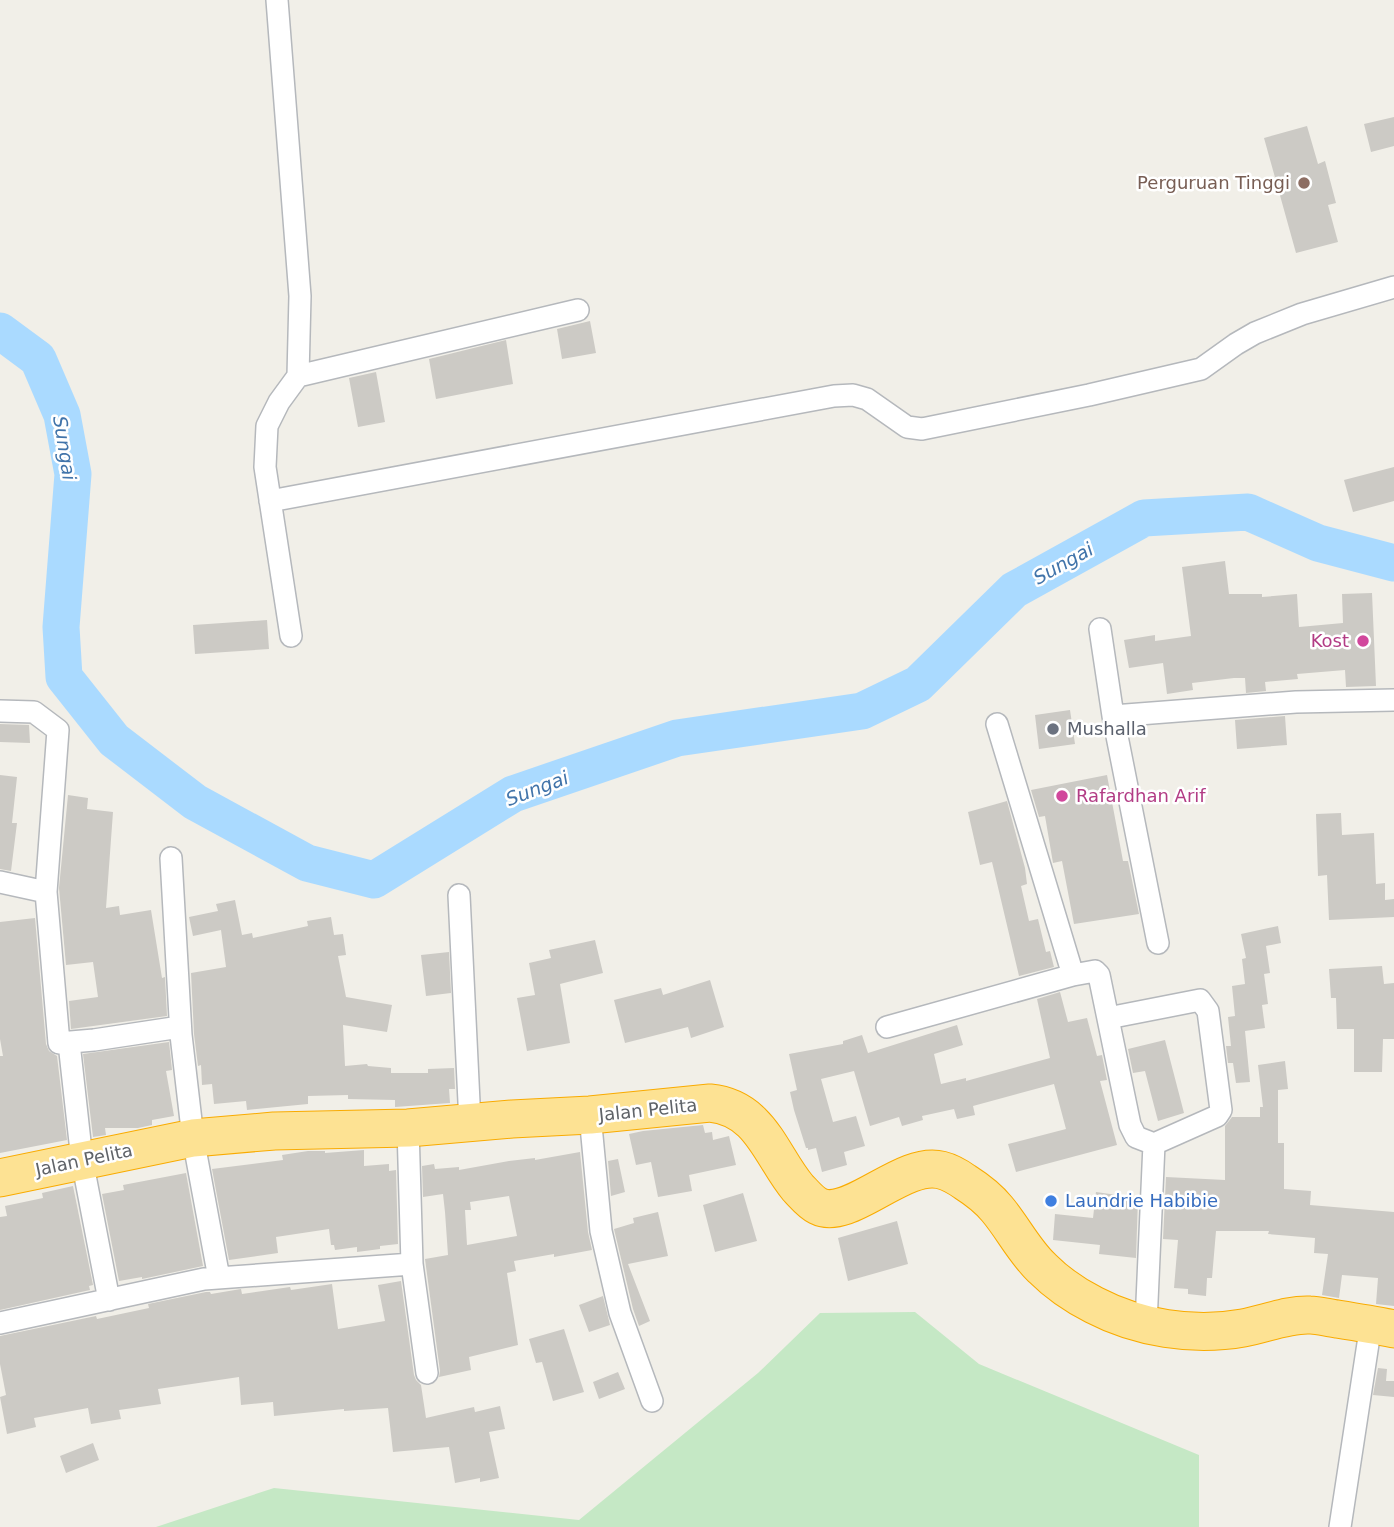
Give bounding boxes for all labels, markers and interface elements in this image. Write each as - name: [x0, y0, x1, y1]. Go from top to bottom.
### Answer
- place label: Perguruan Tinggi: [1137, 172, 1290, 193]
- marker: Perguruan Tinggi: [1296, 175, 1312, 191]
- water label: Sungai: [49, 414, 81, 483]
- water label: Sungai: [1029, 537, 1097, 588]
- place label: Kost: [1311, 630, 1349, 651]
- marker: Kost: [1355, 633, 1371, 649]
- place label: Mushalla: [1067, 718, 1147, 739]
- marker: Mushalla: [1045, 721, 1061, 737]
- water label: Sungai: [503, 766, 572, 810]
- place label: Rafardhan Arif: [1076, 785, 1206, 806]
- marker: Rafardhan Arif: [1054, 788, 1070, 804]
- street label: Jalan Pelita: [597, 1094, 698, 1125]
- street label: Jalan Pelita: [32, 1139, 134, 1180]
- place label: Laundrie Habibie: [1065, 1190, 1218, 1211]
- marker: Laundrie Habibie: [1043, 1193, 1059, 1209]

